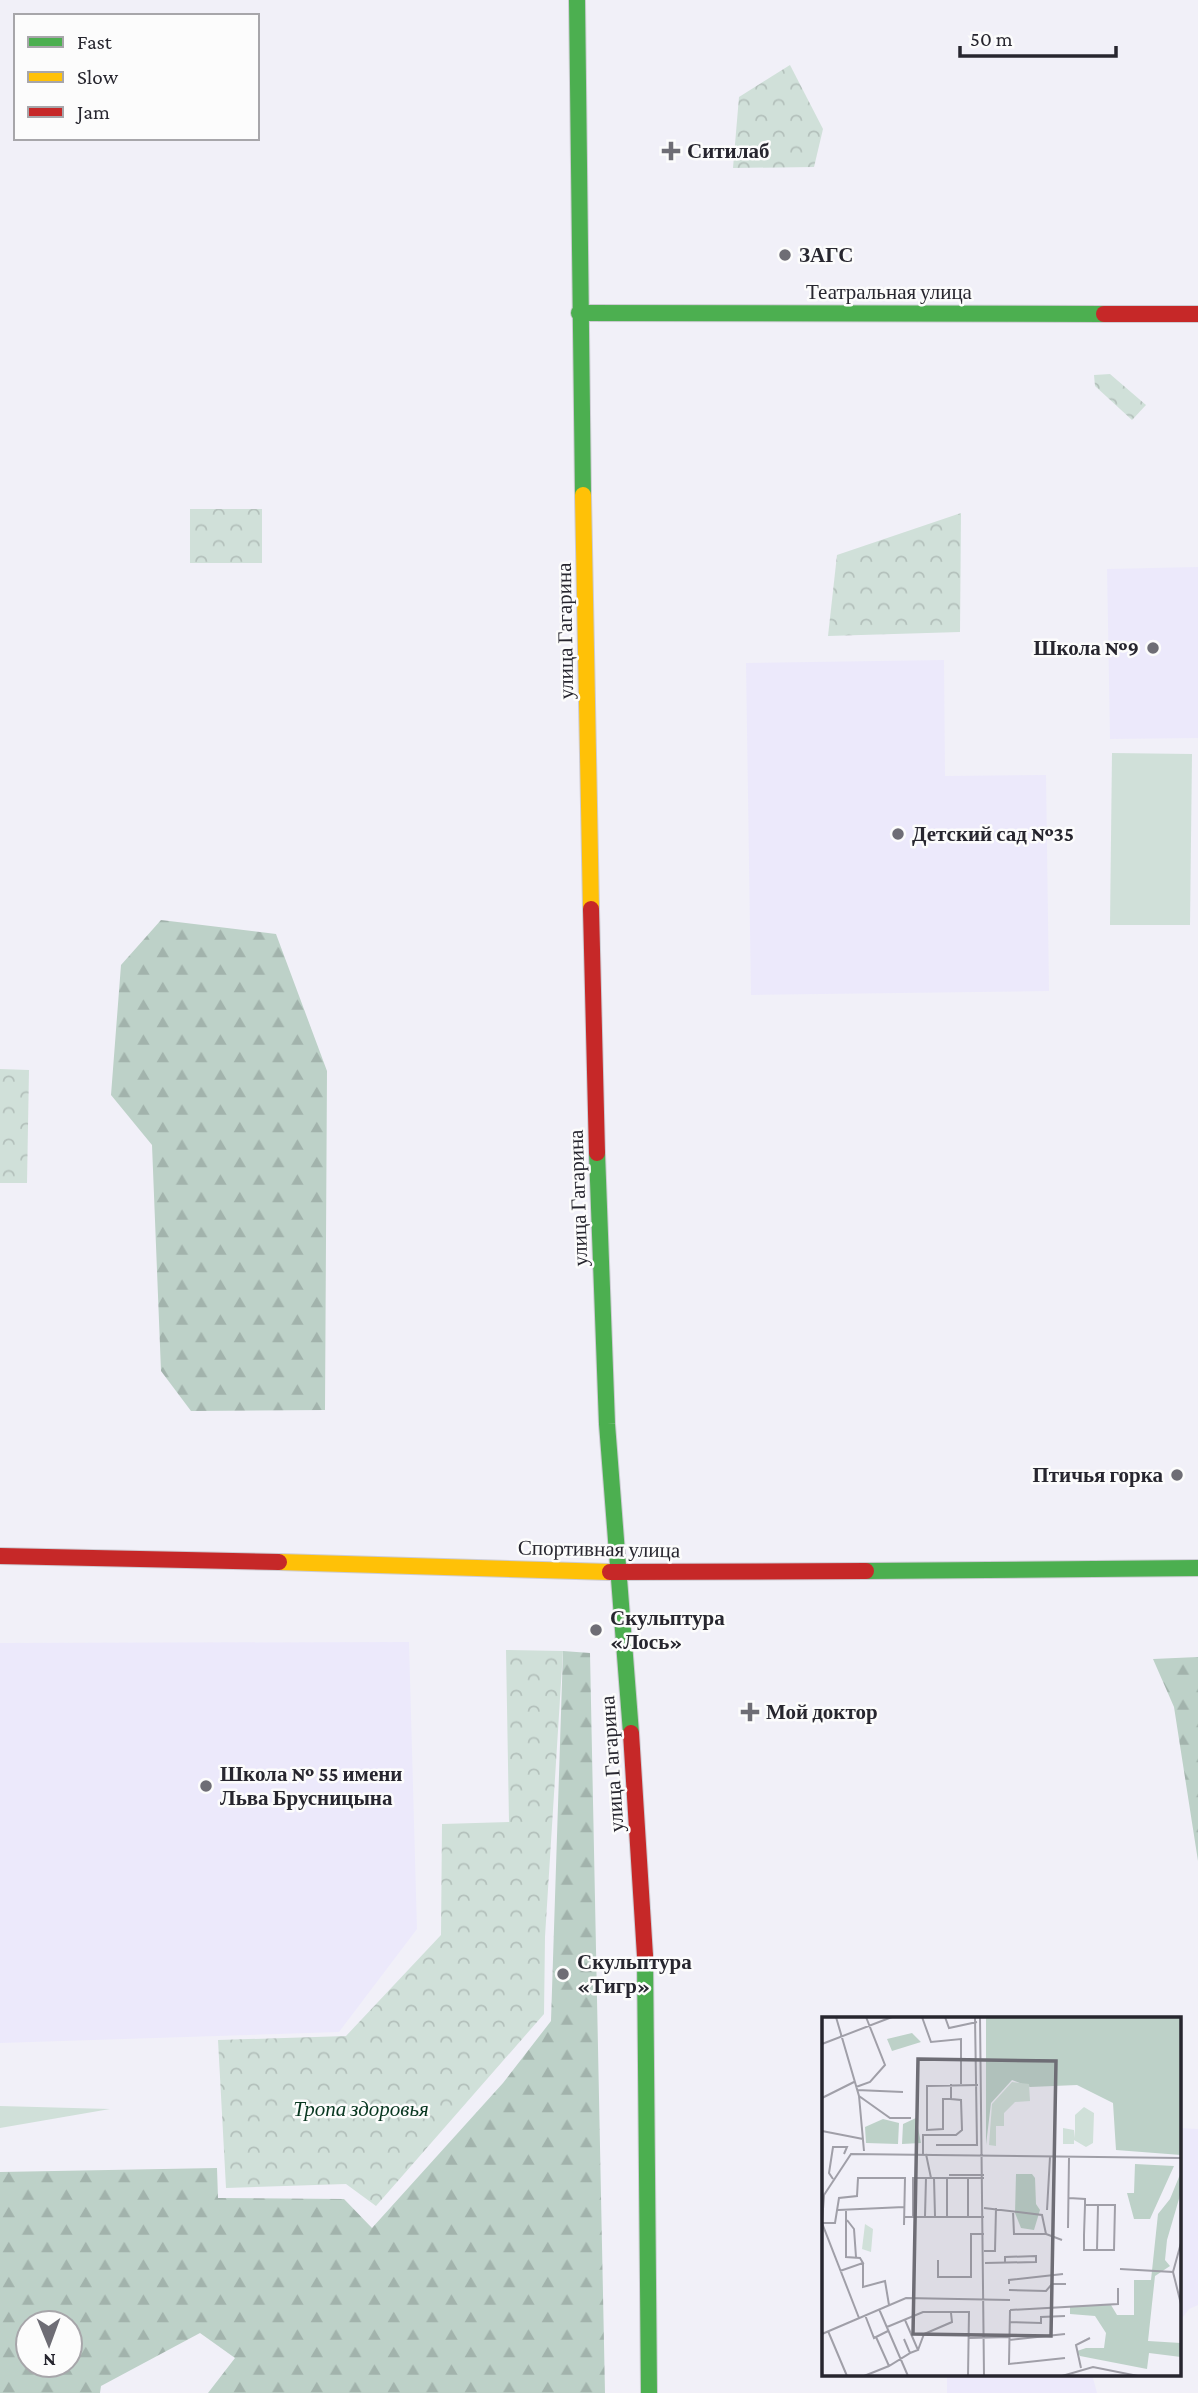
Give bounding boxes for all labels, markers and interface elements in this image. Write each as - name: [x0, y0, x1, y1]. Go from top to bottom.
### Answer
- legend: [14, 14, 259, 140]
- scale bar: [960, 14, 1116, 58]
- text: 50 m: [970, 27, 1013, 51]
- text: Fast: [77, 30, 113, 54]
- text: Slow: [77, 65, 119, 89]
- text: Jam: [75, 100, 110, 124]
- place label: Ситилаб: [687, 139, 769, 163]
- marker: Ситилаб: [661, 141, 681, 161]
- place label: ЗАГС: [799, 243, 854, 267]
- marker: ЗАГС: [777, 247, 793, 263]
- street label: Театральная улица: [806, 280, 973, 304]
- street label: улица Гагарина: [552, 562, 578, 700]
- place label: Школа №9: [1033, 636, 1139, 660]
- marker: Школа №9: [1145, 640, 1161, 656]
- place label: Детский сад №35: [912, 822, 1074, 846]
- marker: Детский сад №35: [890, 826, 906, 842]
- street label: улица Гагарина: [564, 1128, 592, 1267]
- place label: Птичья горка: [1032, 1463, 1163, 1487]
- marker: Птичья горка: [1169, 1467, 1185, 1483]
- street label: Спортивная улица: [518, 1536, 681, 1562]
- place label: Скульптура «Лось»: [610, 1606, 725, 1654]
- marker: Скульптура «Лось»: [588, 1622, 604, 1638]
- street label: улица Гагарина: [595, 1694, 629, 1833]
- place label: Мой доктор: [766, 1700, 878, 1724]
- marker: Мой доктор: [740, 1702, 760, 1722]
- place label: Школа № 55 имени Льва Брусницына: [220, 1762, 402, 1810]
- marker: Школа № 55 имени Льва Брусницына: [198, 1778, 214, 1794]
- place label: Скульптура «Тигр»: [577, 1950, 692, 1998]
- marker: Скульптура «Тигр»: [555, 1966, 571, 1982]
- inset map: [822, 2017, 1180, 2376]
- park label: Тропа здоровья: [293, 2097, 429, 2121]
- north arrow: [14, 2309, 84, 2379]
- text: N: [43, 2350, 56, 2371]

